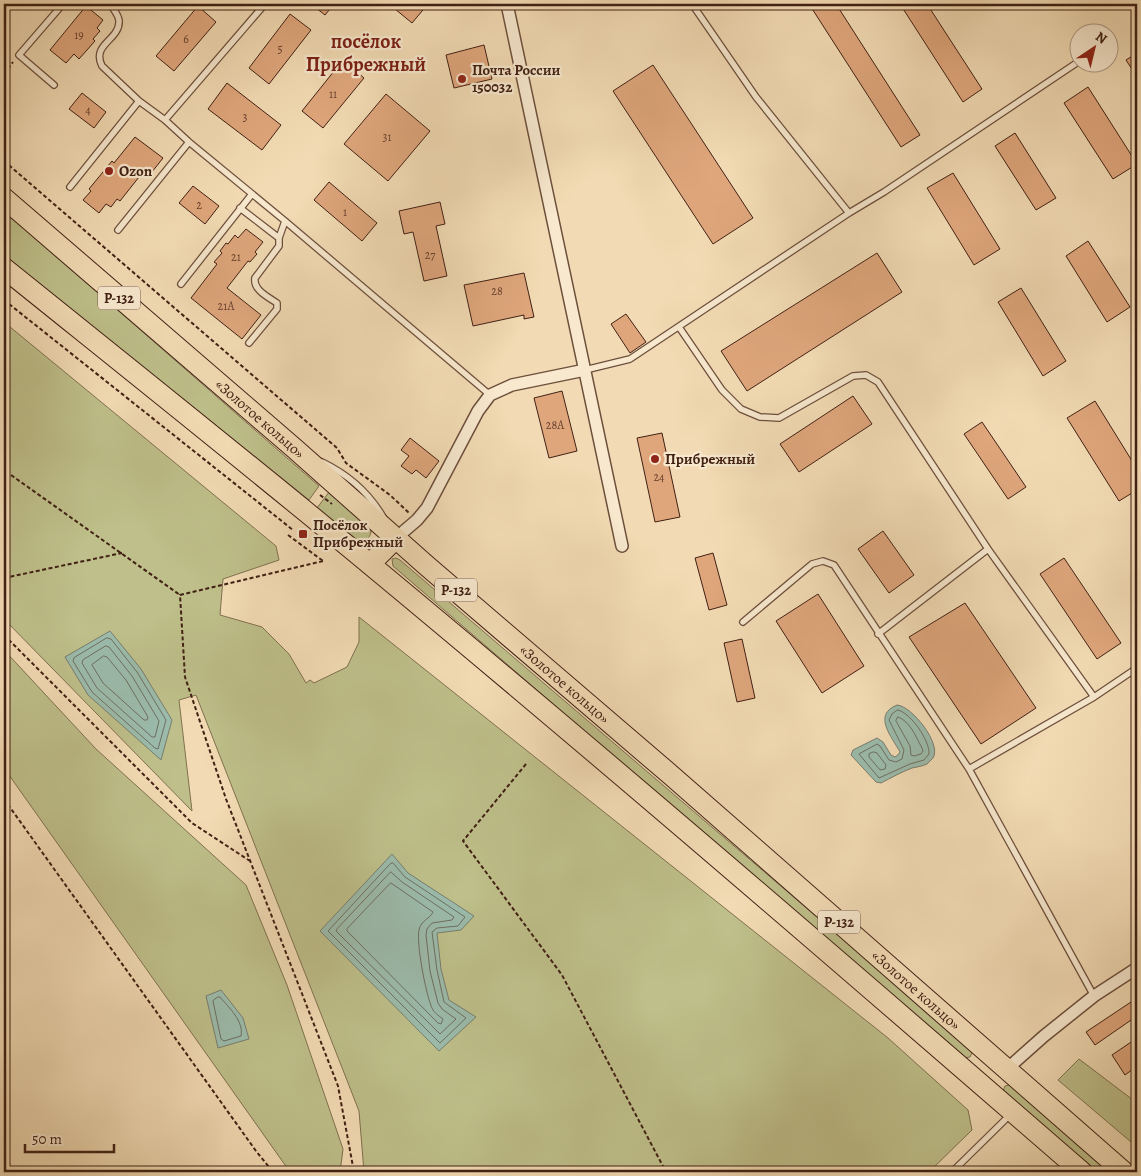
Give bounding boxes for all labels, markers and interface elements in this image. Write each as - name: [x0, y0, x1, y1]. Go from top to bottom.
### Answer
- north arrow: [1068, 22, 1118, 72]
- house number: 19: [74, 27, 84, 43]
- text: N: [1092, 27, 1111, 48]
- district label: посёлок Прибрежный: [306, 28, 426, 78]
- house number: 6: [183, 31, 189, 47]
- house number: 5: [277, 41, 283, 57]
- place label: Почта России 150032: [472, 60, 561, 97]
- marker: Почта России 150032: [456, 73, 468, 85]
- house number: 11: [329, 86, 337, 102]
- house number: 4: [85, 102, 91, 118]
- house number: 3: [243, 109, 248, 125]
- house number: 31: [382, 129, 392, 145]
- place label: Ozon: [119, 161, 153, 181]
- marker: Ozon: [103, 165, 115, 177]
- house number: 2: [196, 197, 202, 213]
- house number: 1: [343, 204, 347, 220]
- house number: 27: [425, 247, 436, 263]
- house number: 21: [231, 249, 241, 265]
- house number: 28: [491, 283, 503, 299]
- road number: Р-132: [98, 286, 140, 310]
- house number: 21А: [218, 298, 235, 314]
- street label: «Золотое кольцо»: [211, 374, 310, 463]
- house number: 28А: [546, 417, 565, 433]
- place label: Прибрежный: [665, 449, 755, 469]
- marker: Прибрежный: [649, 453, 661, 465]
- house number: 24: [653, 469, 665, 485]
- place label: Посёлок Прибрежный: [313, 515, 403, 552]
- marker: Посёлок Прибрежный: [297, 528, 309, 540]
- road number: Р-132: [435, 578, 477, 602]
- street label: «Золотое кольцо»: [515, 640, 614, 729]
- road number: Р-132: [818, 910, 860, 934]
- street label: «Золотое кольцо»: [867, 945, 965, 1035]
- scale bar: [25, 1121, 114, 1153]
- text: 50 m: [32, 1129, 62, 1149]

